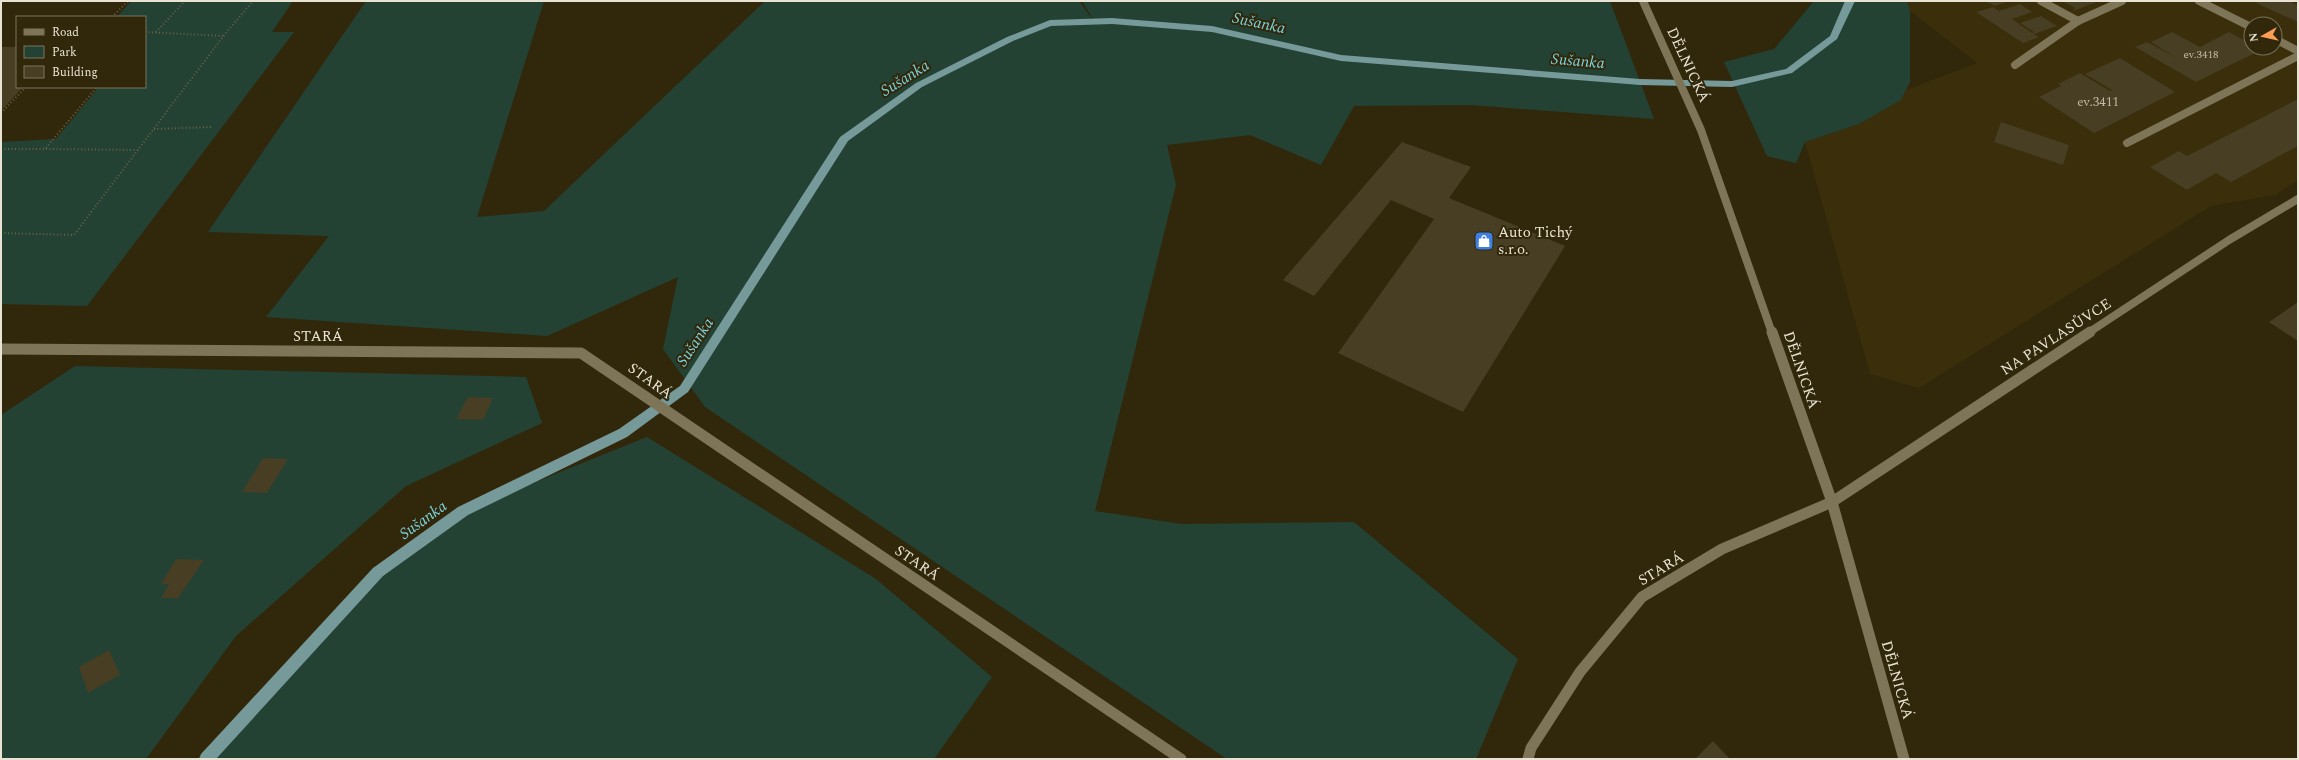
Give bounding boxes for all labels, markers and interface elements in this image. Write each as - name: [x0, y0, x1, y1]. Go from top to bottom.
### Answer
- water label: Sušanka: [1230, 6, 1288, 40]
- legend: [16, 16, 146, 88]
- north arrow: [2243, 16, 2283, 56]
- text: Road: [52, 23, 79, 42]
- street label: DĚLNICKÁ: [1660, 23, 1716, 107]
- text: N: [2245, 32, 2263, 43]
- text: Park: [52, 43, 77, 62]
- house number: ev.3418: [2183, 46, 2219, 63]
- water label: Sušanka: [1550, 47, 1606, 75]
- water label: Sušanka: [876, 54, 934, 102]
- text: Building: [52, 63, 98, 82]
- house number: ev.3411: [2077, 92, 2119, 112]
- place label: Auto Tichý s.r.o.: [1498, 221, 1573, 261]
- shop icon: Auto Tichý s.r.o.: [1473, 230, 1495, 252]
- street label: NA PAVLASŮVCE: [1996, 293, 2116, 381]
- water label: Sušanka: [670, 313, 720, 371]
- street label: STARÁ: [293, 325, 343, 348]
- street label: DĚLNICKÁ: [1777, 328, 1825, 412]
- street label: STARÁ: [623, 357, 677, 405]
- water label: Sušanka: [394, 494, 452, 546]
- street label: STARÁ: [890, 539, 944, 587]
- street label: STARÁ: [1634, 546, 1688, 592]
- street label: DĚLNICKÁ: [1875, 638, 1919, 722]

